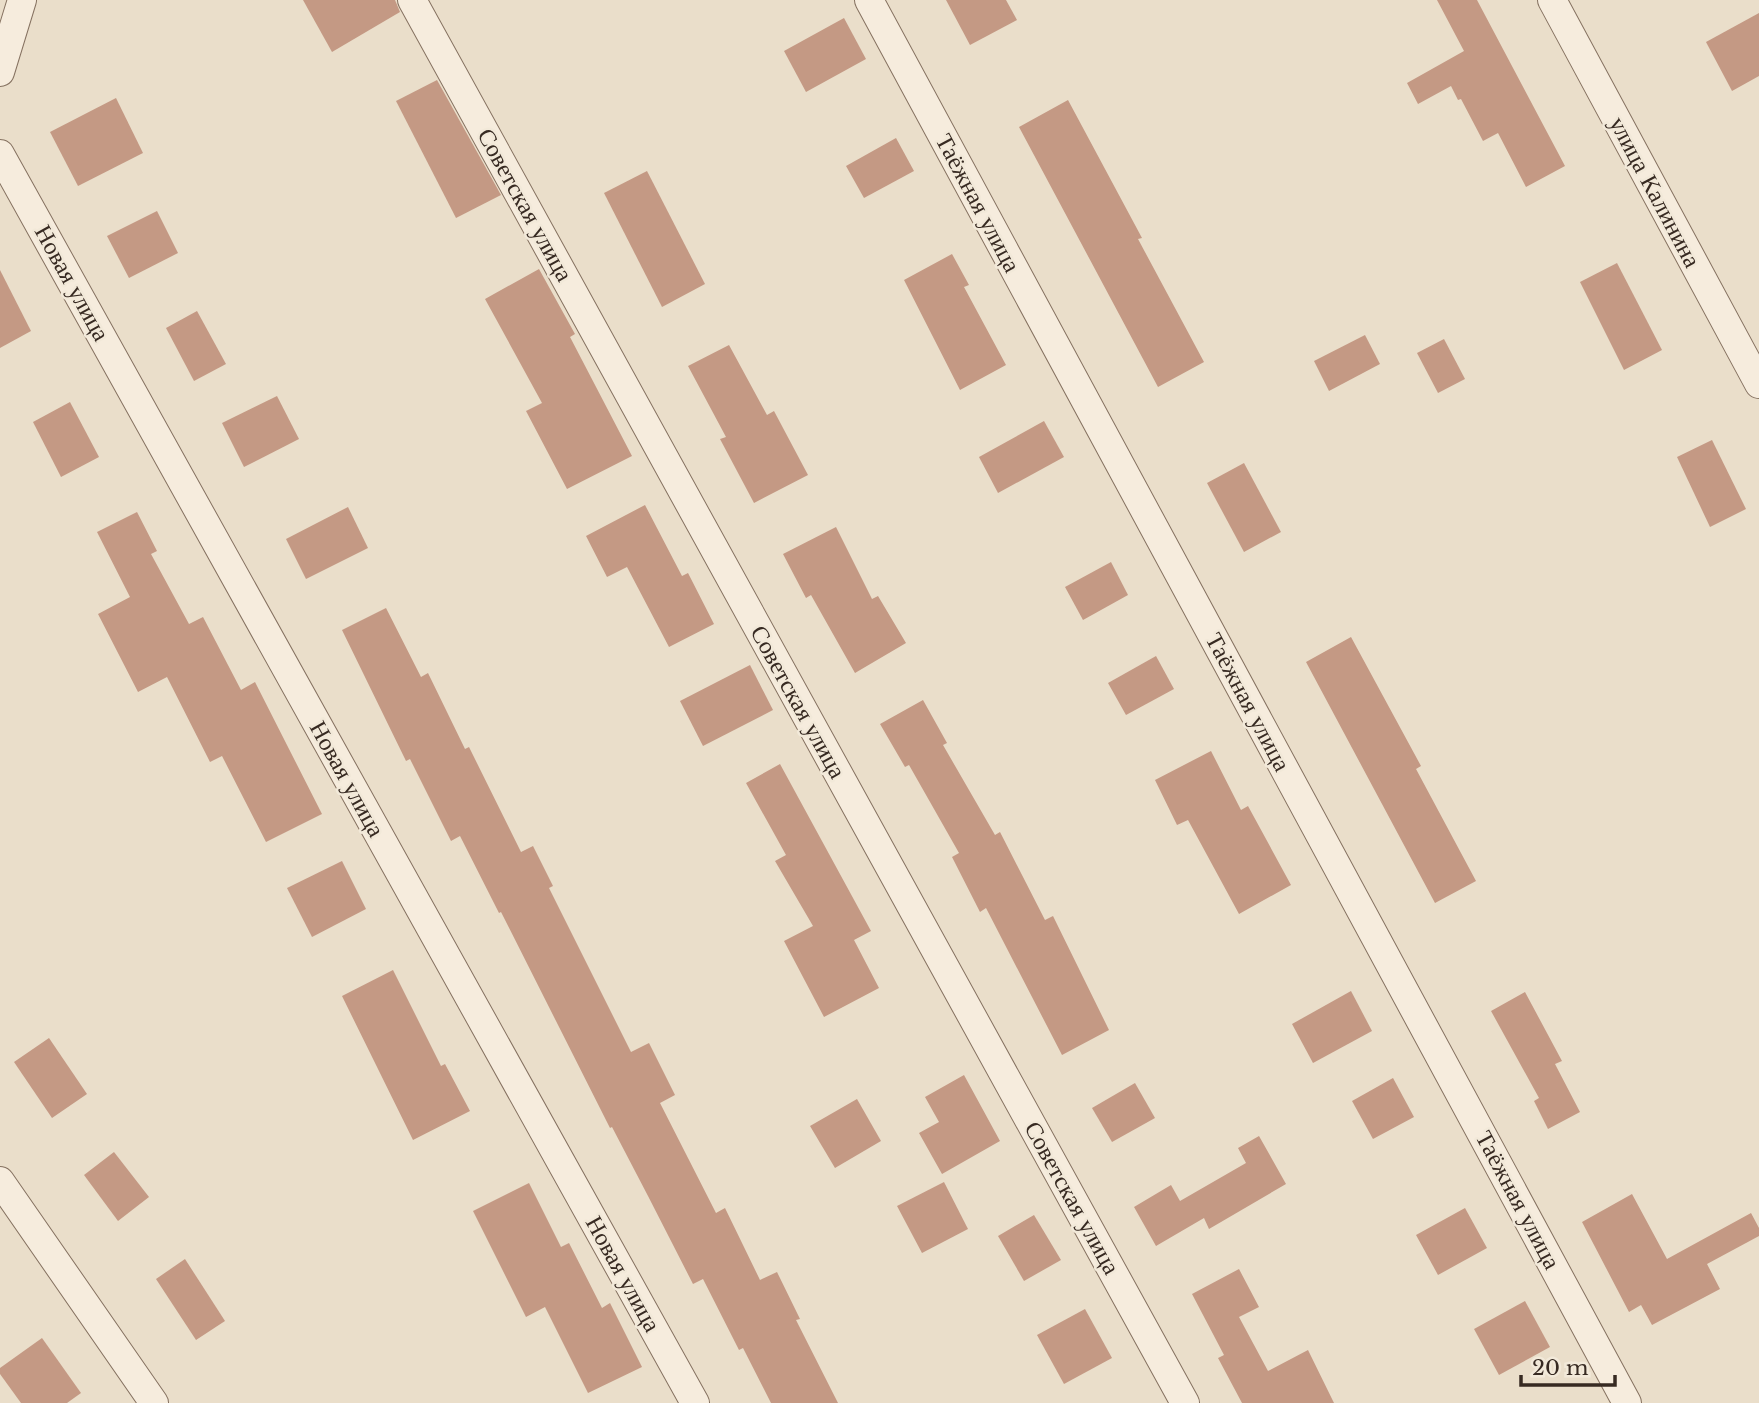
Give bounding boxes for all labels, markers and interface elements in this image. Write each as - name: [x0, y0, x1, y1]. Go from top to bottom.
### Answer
- street label: улица Калинина: [1604, 111, 1708, 272]
- street label: Советская улица: [471, 123, 580, 287]
- street label: Таёжная улица: [930, 129, 1027, 277]
- street label: Новая улица: [29, 220, 116, 346]
- street label: Советская улица: [744, 620, 853, 784]
- street label: Таёжная улица: [1200, 628, 1297, 776]
- street label: Новая улица: [304, 716, 391, 842]
- street label: Советская улица: [1018, 1116, 1127, 1280]
- street label: Таёжная улица: [1470, 1126, 1567, 1274]
- street label: Новая улица: [580, 1211, 667, 1337]
- scale bar: [1521, 1344, 1616, 1388]
- text: 20 m: [1532, 1355, 1589, 1381]

